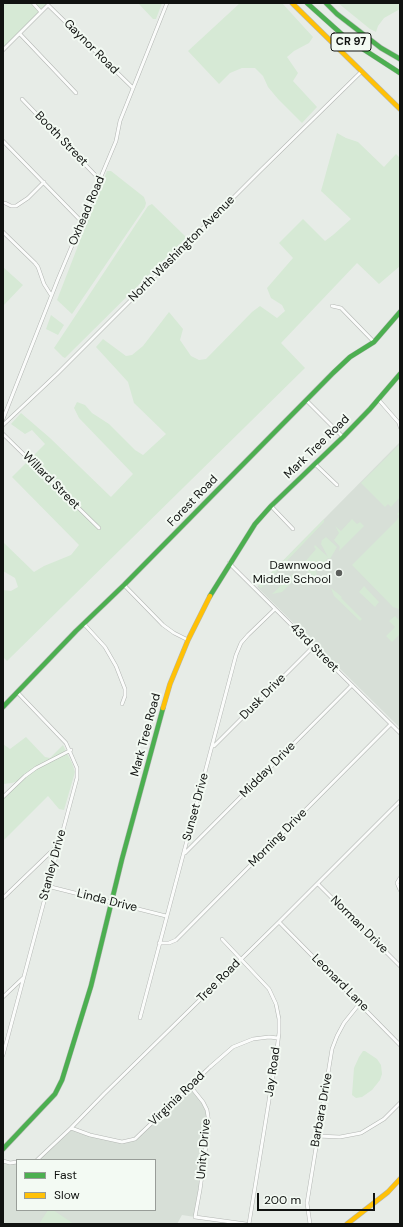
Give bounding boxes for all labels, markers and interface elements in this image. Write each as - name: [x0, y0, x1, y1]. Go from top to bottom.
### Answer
- street label: Gaynor Road: [61, 17, 121, 77]
- road number: CR 97: [331, 33, 371, 51]
- street label: Booth Street: [31, 109, 91, 169]
- street label: Oxhead Road: [66, 174, 108, 248]
- street label: North Washington Avenue: [126, 193, 238, 305]
- street label: Mark Tree Road: [281, 412, 353, 482]
- street label: Willard Street: [19, 449, 83, 513]
- street label: Forest Road: [165, 472, 221, 530]
- place label: Dawnwood Middle School: [253, 559, 331, 587]
- marker: Dawnwood Middle School: [334, 568, 344, 578]
- street label: 43rd Street: [287, 621, 341, 675]
- street label: Dusk Drive: [237, 671, 289, 723]
- street label: Mark Tree Road: [128, 692, 164, 778]
- street label: Midday Drive: [237, 739, 299, 801]
- street label: Sunset Drive: [180, 771, 212, 843]
- street label: Morning Drive: [246, 806, 310, 870]
- street label: Stanley Drive: [37, 828, 69, 902]
- street label: Linda Drive: [75, 887, 139, 915]
- street label: Norman Drive: [327, 893, 391, 957]
- street label: Leonard Lane: [308, 951, 372, 1015]
- street label: Tree Road: [194, 956, 244, 1006]
- street label: Jay Road: [262, 1046, 284, 1098]
- street label: Virginia Road: [146, 1069, 208, 1129]
- street label: Barbara Drive: [308, 1072, 336, 1148]
- street label: Unity Drive: [194, 1118, 214, 1180]
- legend: [16, 1159, 156, 1211]
- text: Fast: [54, 1167, 77, 1183]
- scale bar: [259, 1185, 377, 1211]
- text: Slow: [54, 1187, 80, 1203]
- text: 200 m: [264, 1192, 301, 1208]

